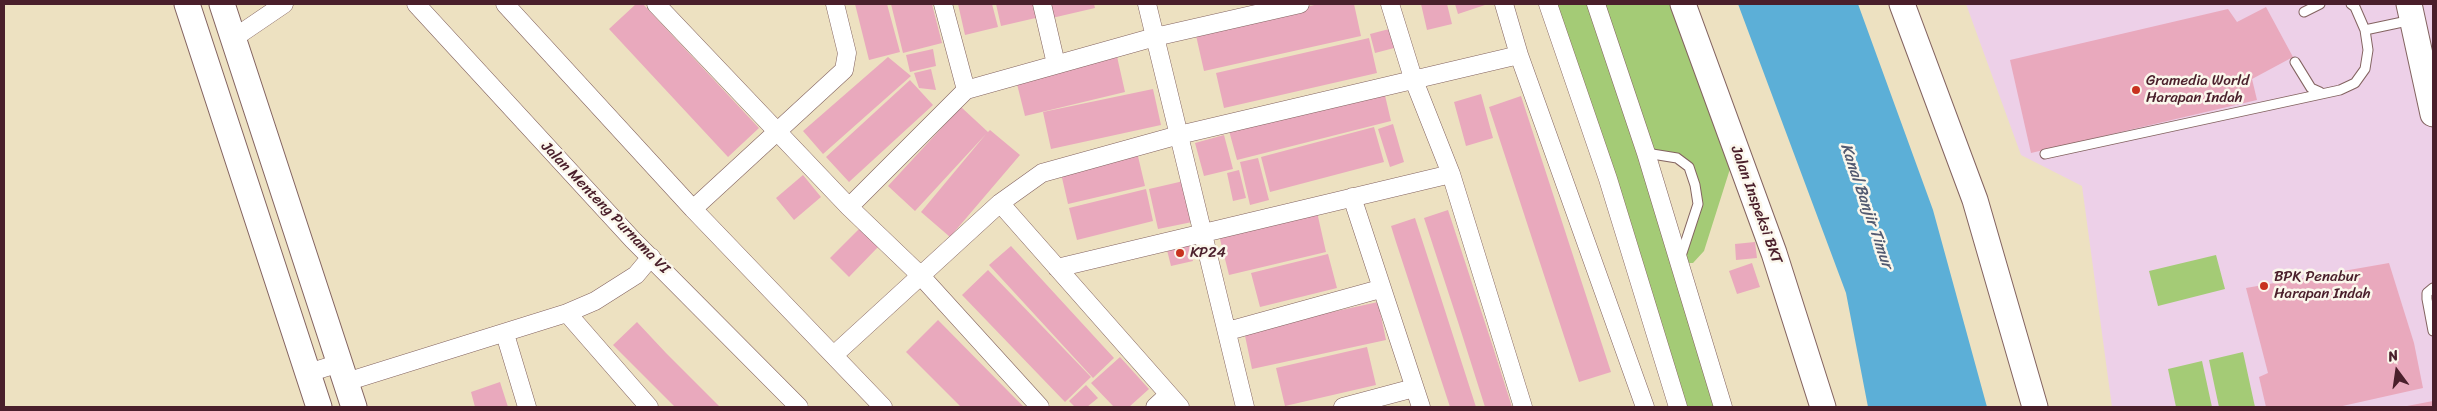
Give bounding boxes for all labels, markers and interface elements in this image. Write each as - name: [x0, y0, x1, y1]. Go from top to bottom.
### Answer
- place label: Gramedia World Harapan Indah: [2146, 72, 2249, 107]
- marker: Gramedia World Harapan Indah: [2130, 84, 2142, 96]
- street label: Jalan Menteng Purnama VI: [537, 138, 673, 278]
- water label: Kanal Banjir Timur: [1836, 141, 1896, 271]
- street label: Jalan Inspeksi BKT: [1726, 144, 1786, 266]
- place label: KP24: [1190, 244, 1226, 262]
- marker: KP24: [1174, 247, 1186, 259]
- place label: BPK Penabur Harapan Indah: [2274, 268, 2371, 303]
- marker: BPK Penabur Harapan Indah: [2258, 280, 2270, 292]
- text: N: [2386, 343, 2401, 369]
- north arrow: [2372, 346, 2422, 396]

